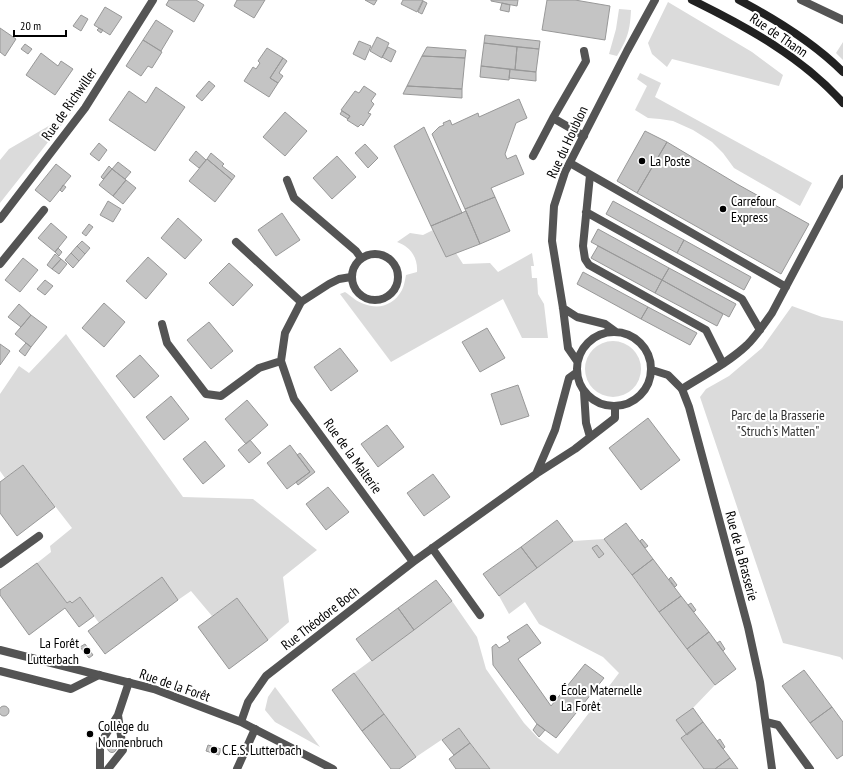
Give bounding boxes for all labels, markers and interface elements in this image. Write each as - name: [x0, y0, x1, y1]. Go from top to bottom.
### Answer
- street label: Rue de Thann: [746, 9, 812, 61]
- scale bar: [14, 12, 66, 38]
- text: 20 m: [20, 18, 41, 33]
- street label: Rue de Richwiller: [37, 64, 101, 144]
- street label: Rue du Houblon: [542, 103, 592, 181]
- place label: La Poste: [650, 152, 691, 170]
- marker: La Poste: [637, 156, 647, 166]
- place label: Carrefour Express: [731, 192, 776, 226]
- marker: Carrefour Express: [718, 204, 728, 214]
- park label: Parc de la Brasserie "Struch's Matten": [731, 406, 825, 440]
- street label: Rue de la Malterie: [320, 415, 386, 497]
- street label: Rue de la Brasserie: [721, 509, 763, 603]
- street label: Rue Théodore Boch: [277, 582, 363, 654]
- place label: La Forêt Lutterbach: [27, 634, 79, 668]
- marker: La Forêt Lutterbach: [82, 646, 92, 656]
- street label: Rue de la Forêt: [137, 665, 213, 706]
- place label: École Maternelle La Forêt: [561, 681, 642, 715]
- marker: École Maternelle La Forêt: [548, 693, 558, 703]
- place label: Collège du Nonnenbruch: [98, 717, 163, 751]
- marker: Collège du Nonnenbruch: [85, 729, 95, 739]
- place label: C.E.S. Lutterbach: [222, 741, 302, 759]
- marker: C.E.S. Lutterbach: [209, 745, 219, 755]

